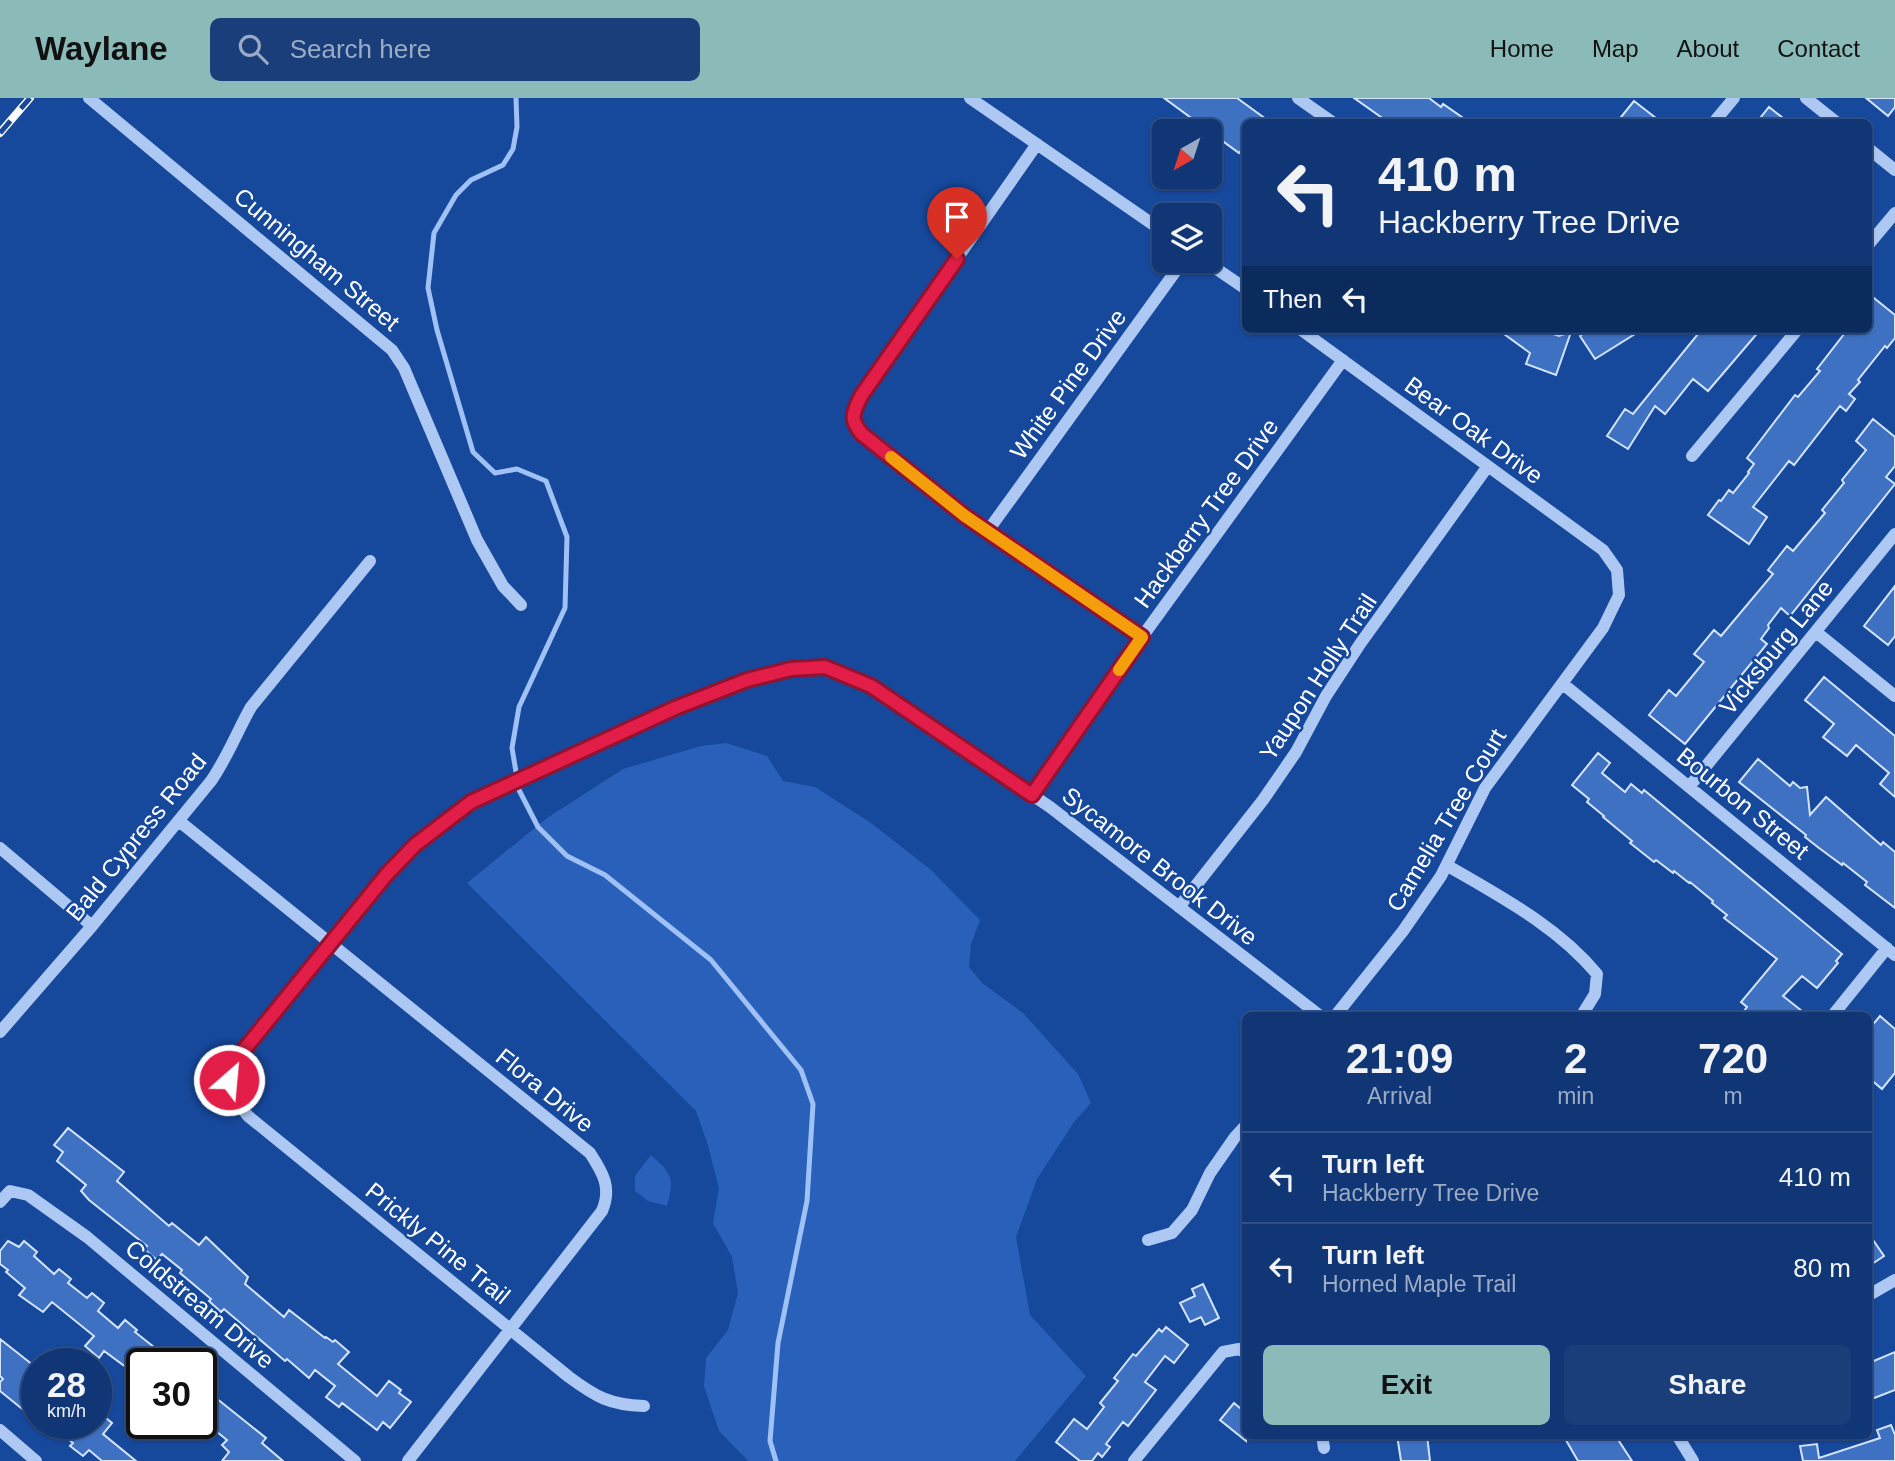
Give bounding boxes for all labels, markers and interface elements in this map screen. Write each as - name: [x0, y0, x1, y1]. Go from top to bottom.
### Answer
- search box: [210, 18, 700, 81]
- text: Waylane: [35, 30, 168, 67]
- icon: search: [234, 30, 272, 68]
- text: Search here: [290, 34, 431, 64]
- text: Home: [1490, 35, 1554, 62]
- text: Map: [1592, 35, 1639, 62]
- text: About: [1677, 35, 1739, 62]
- text: Contact: [1777, 35, 1860, 62]
- north arrow: [1152, 119, 1222, 189]
- map controls: [1152, 119, 1222, 273]
- icon: left: [1263, 147, 1354, 238]
- text: 410 m: [1378, 147, 1517, 201]
- street label: Cunningham Street: [229, 182, 405, 336]
- pin: [927, 187, 987, 259]
- icon: arrive: [938, 198, 976, 236]
- button: layers: [1152, 203, 1222, 273]
- text: Hackberry Tree Drive: [1378, 204, 1680, 240]
- icon: left: [1336, 280, 1374, 318]
- text: Then: [1263, 284, 1322, 314]
- street label: White Pine Drive: [1005, 304, 1131, 464]
- street label: Bear Oak Drive: [1400, 371, 1548, 489]
- street label: Hackberry Tree Drive: [1128, 413, 1284, 613]
- street label: Vicksburg Lane: [1714, 574, 1838, 720]
- street label: Yaupon Holly Trail: [1254, 589, 1382, 765]
- street label: Camelia Tree Court: [1381, 724, 1511, 916]
- street label: Bourbon Street: [1672, 742, 1814, 864]
- street label: Bald Cypress Road: [60, 748, 212, 926]
- street label: Sycamore Brook Drive: [1057, 781, 1263, 951]
- text: 21:09: [1346, 1035, 1453, 1082]
- text: 2: [1564, 1035, 1587, 1082]
- text: 720: [1698, 1035, 1768, 1082]
- position arrow: [192, 1043, 266, 1117]
- street label: Flora Drive: [491, 1043, 599, 1137]
- text: Arrival: [1367, 1083, 1432, 1109]
- text: min: [1557, 1083, 1594, 1109]
- text: m: [1724, 1083, 1743, 1109]
- text: Turn left: [1322, 1149, 1424, 1179]
- icon: left: [1263, 1159, 1301, 1197]
- text: 410 m: [1779, 1162, 1851, 1192]
- street label: Prickly Pine Trail: [361, 1177, 515, 1309]
- text: Hackberry Tree Drive: [1322, 1180, 1539, 1206]
- street label: Coldstream Drive: [120, 1234, 280, 1374]
- text: Turn left: [1322, 1240, 1424, 1270]
- icon: left: [1263, 1250, 1301, 1288]
- text: 80 m: [1793, 1253, 1851, 1283]
- text: Horned Maple Trail: [1322, 1271, 1516, 1297]
- button: Exit: [1263, 1345, 1550, 1425]
- button: Share: [1564, 1345, 1851, 1425]
- speed limit sign: 30: [126, 1348, 217, 1439]
- text: 28: [47, 1365, 86, 1404]
- text: km/h: [47, 1401, 86, 1421]

